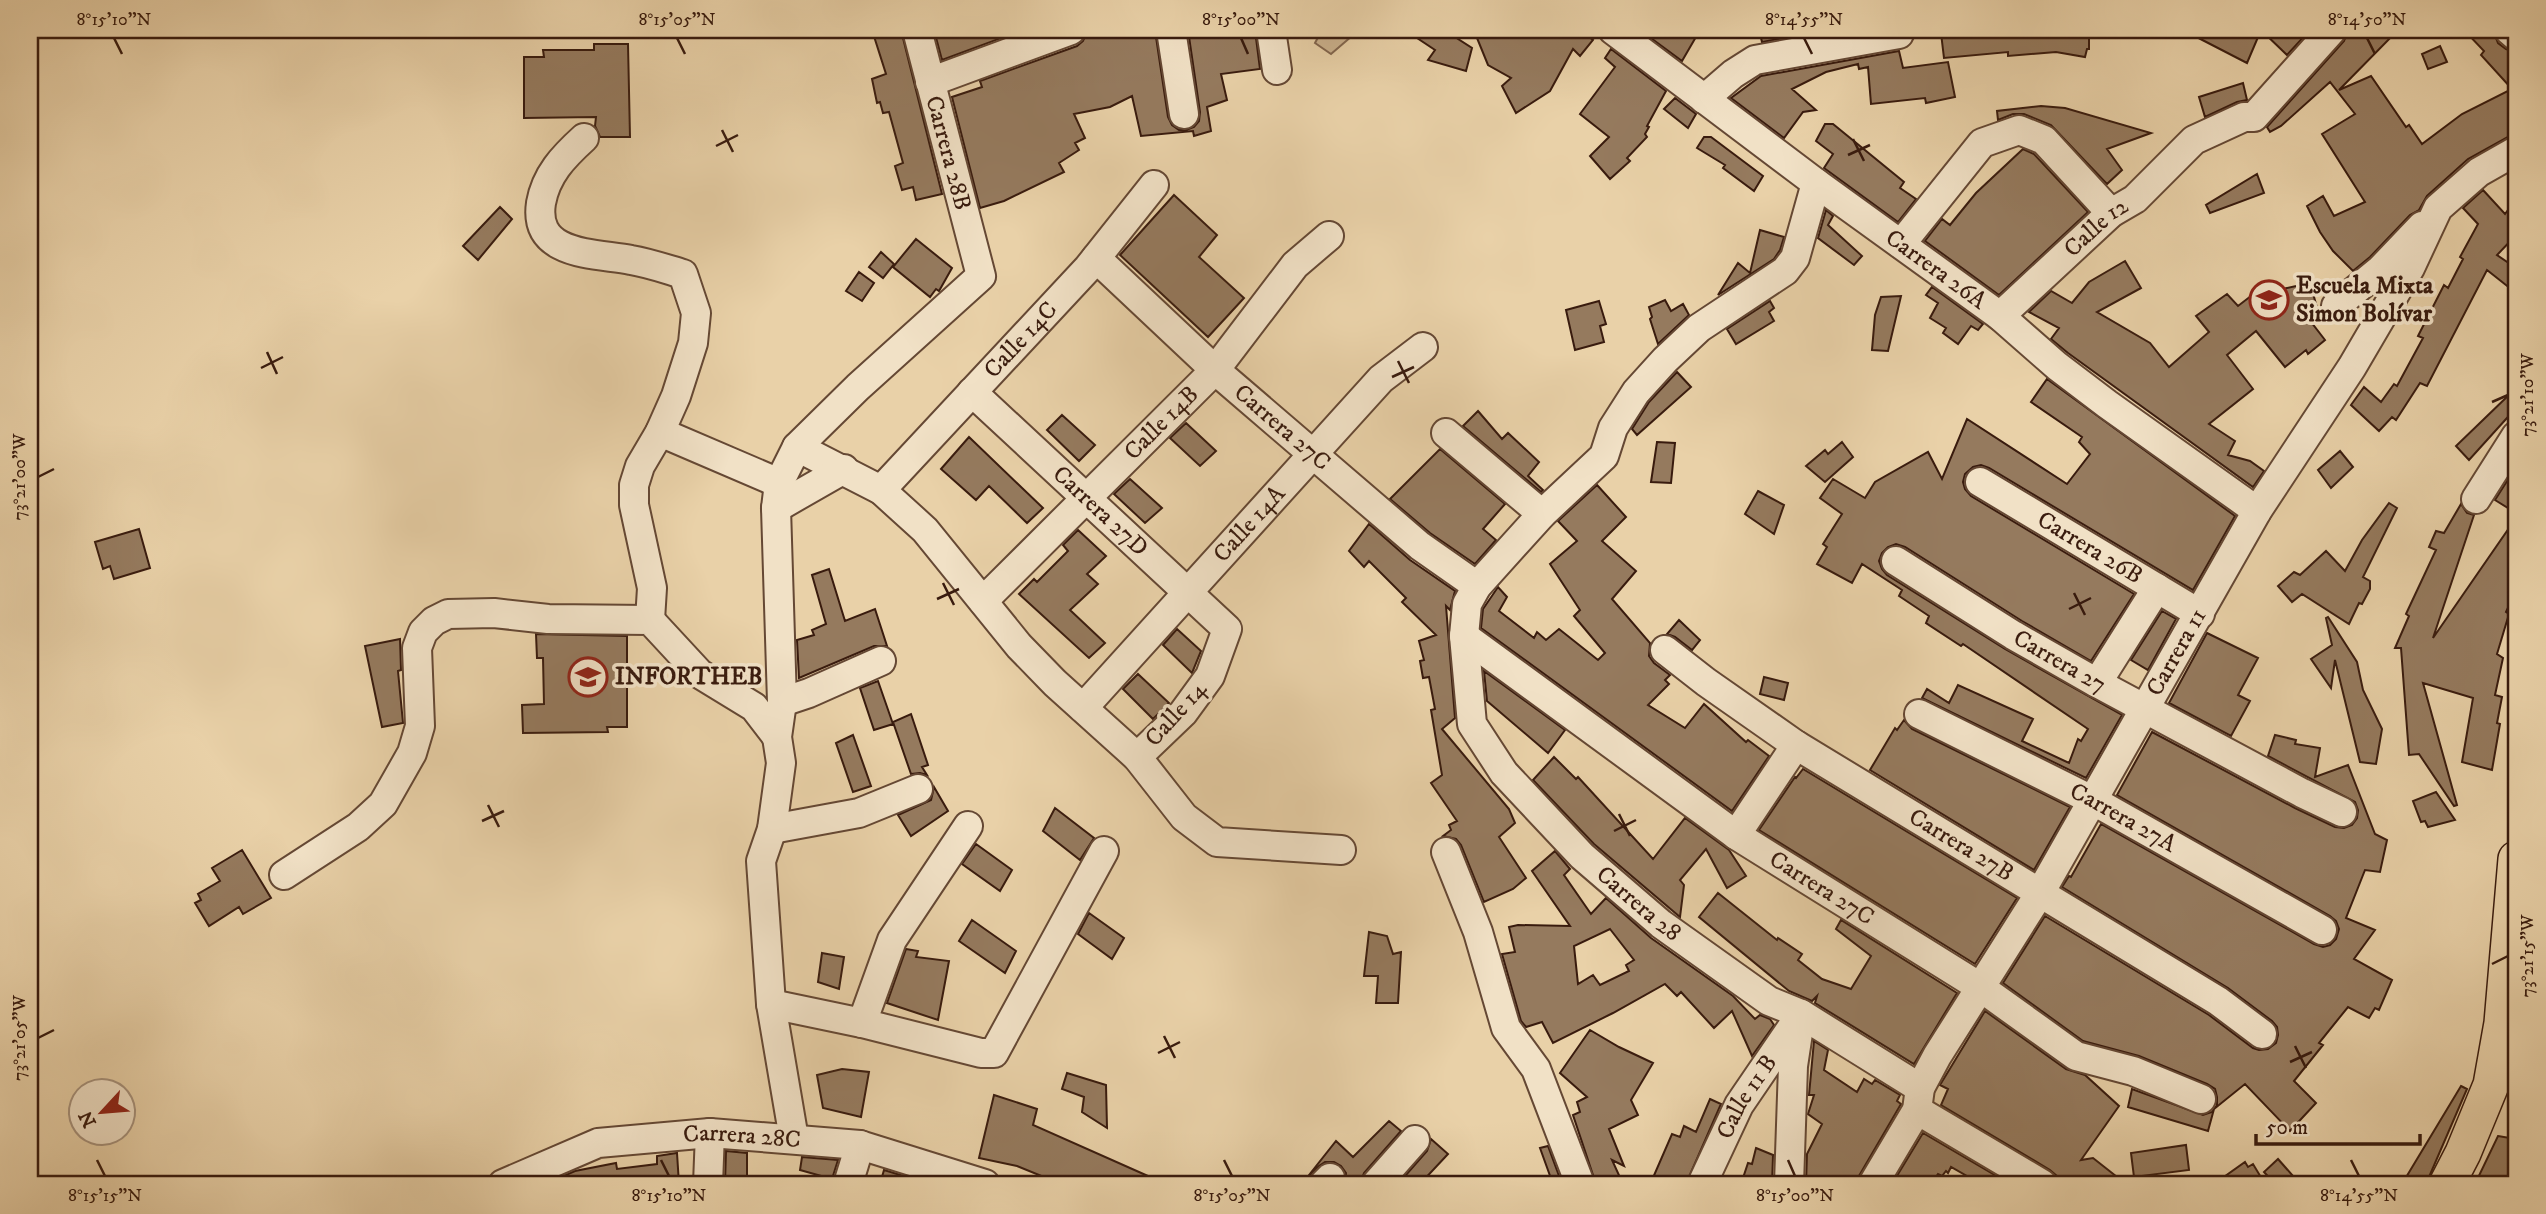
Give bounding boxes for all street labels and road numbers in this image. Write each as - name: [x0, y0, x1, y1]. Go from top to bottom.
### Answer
- street label: Carrera 28B: [918, 93, 978, 213]
- street label: Calle 12: [2058, 191, 2134, 264]
- street label: Carrera 26A: [1879, 223, 1993, 317]
- street label: Calle 14C: [978, 295, 1064, 385]
- street label: Carrera 27C: [1228, 378, 1337, 478]
- street label: Calle 14B: [1118, 380, 1205, 467]
- street label: Carrera 27D: [1046, 459, 1154, 563]
- street label: Calle 14A: [1207, 479, 1292, 569]
- street label: Carrera 26B: [2032, 505, 2148, 591]
- street label: Carrera 11: [2140, 603, 2213, 702]
- street label: Carrera 27: [2008, 623, 2111, 700]
- street label: Calle 14: [1139, 674, 1214, 753]
- street label: Carrera 27A: [2065, 776, 2182, 860]
- street label: Carrera 27B: [1903, 802, 2019, 888]
- street label: Carrera 27C: [1764, 844, 1880, 932]
- street label: Carrera 28: [1590, 860, 1687, 948]
- street label: Calle 11 B: [1710, 1049, 1784, 1144]
- street label: Carrera 28C: [682, 1118, 802, 1155]

